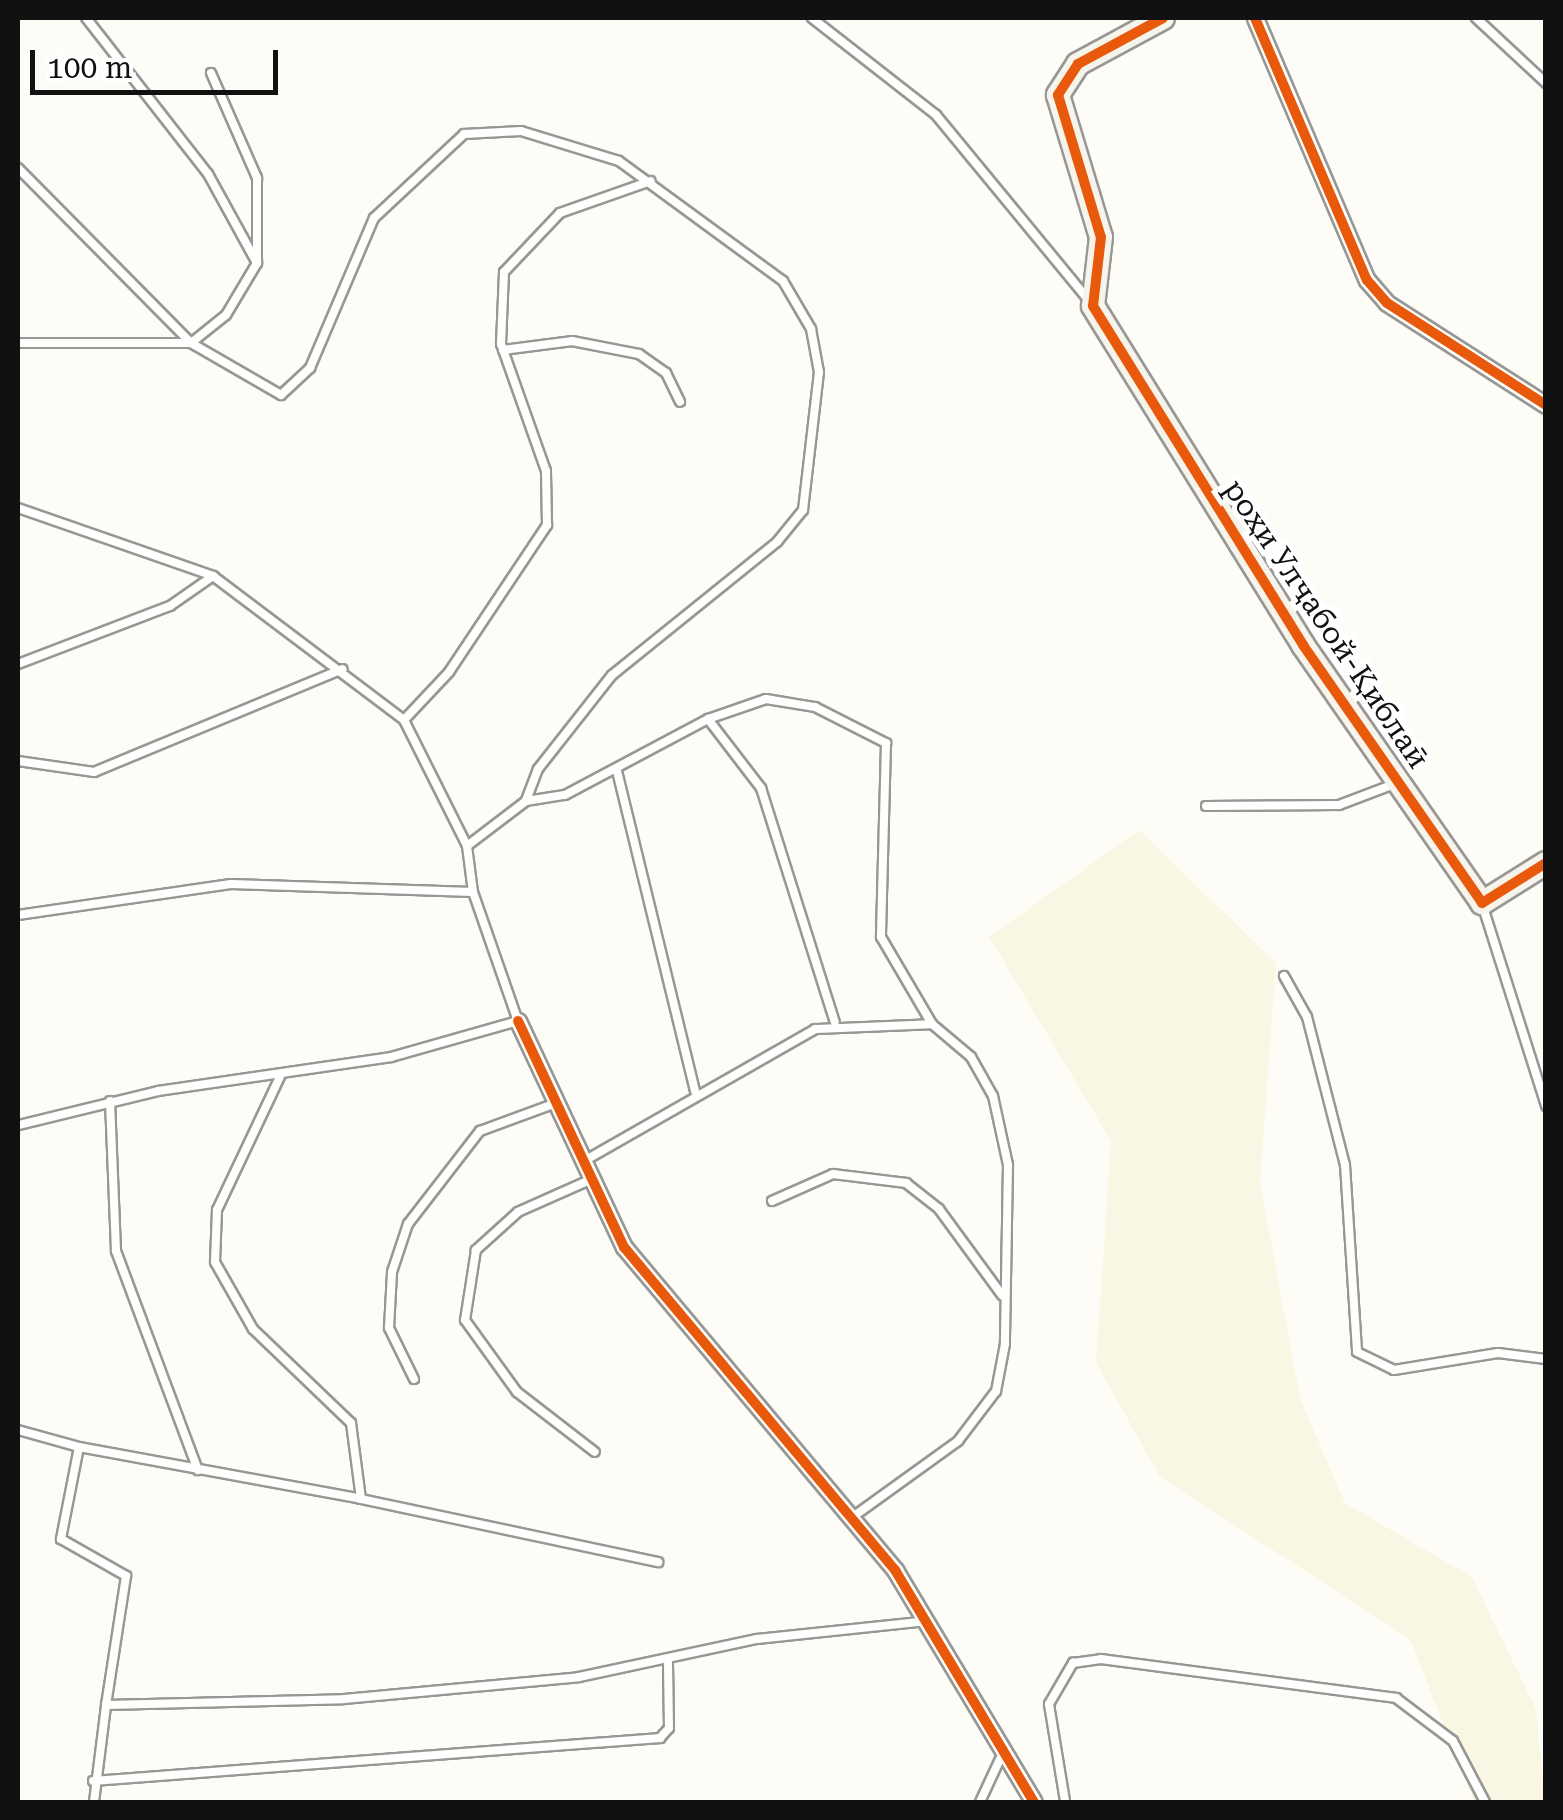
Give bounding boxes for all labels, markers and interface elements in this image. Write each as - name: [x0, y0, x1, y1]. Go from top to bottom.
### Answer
- scale bar: [35, 30, 282, 92]
- text: 100 m: [47, 50, 132, 85]
- street label: роҳи Улҷабой-Қиблаӣ: [1216, 473, 1436, 775]

